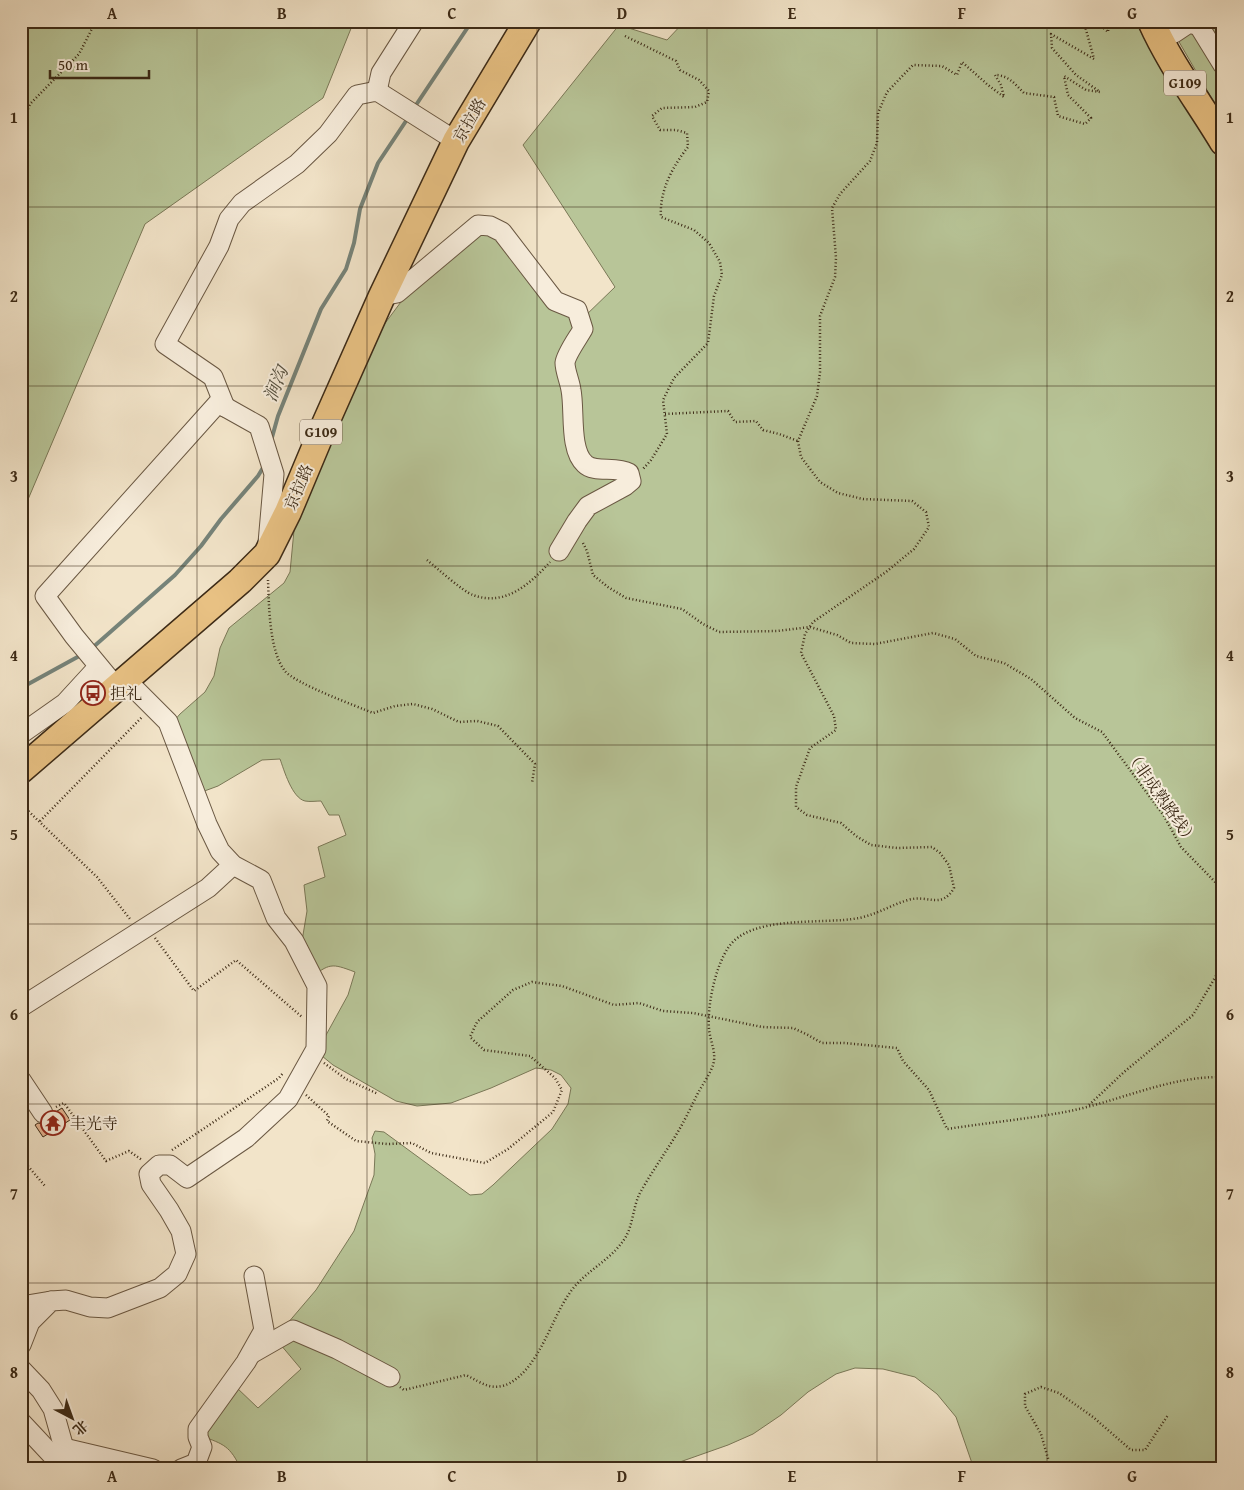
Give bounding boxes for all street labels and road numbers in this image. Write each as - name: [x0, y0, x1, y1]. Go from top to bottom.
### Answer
- road number: G109: [1164, 70, 1206, 96]
- street label: 京拉路: [447, 93, 491, 147]
- road number: G109: [300, 420, 342, 444]
- street label: 京拉路: [278, 460, 318, 514]
- street label: （非成熟路线）: [1120, 744, 1204, 850]

